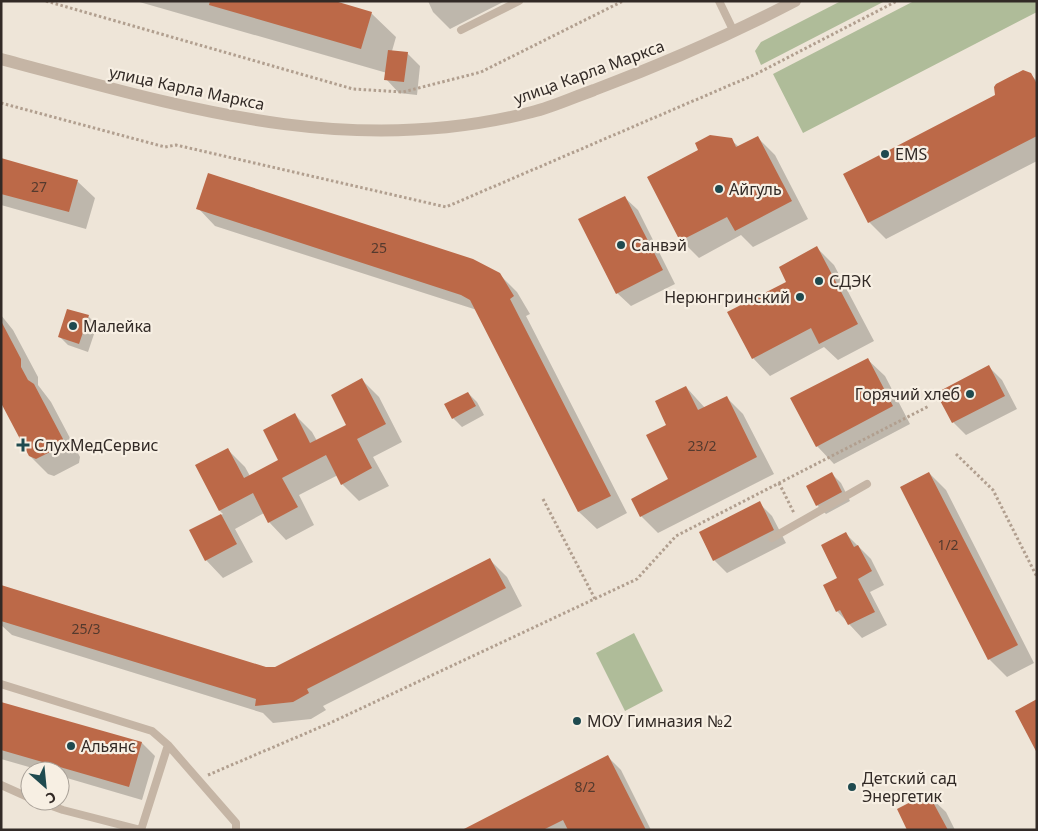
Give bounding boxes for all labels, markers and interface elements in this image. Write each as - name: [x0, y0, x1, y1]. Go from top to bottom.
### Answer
- street label: улица Карла Маркса: [511, 35, 667, 109]
- street label: улица Карла Маркса: [107, 61, 267, 115]
- place label: EMS: [895, 143, 927, 165]
- marker: EMS: [879, 148, 891, 160]
- house number: 27: [31, 177, 47, 196]
- place label: Айгуль: [729, 178, 782, 200]
- marker: Айгуль: [713, 183, 725, 195]
- place label: Санвэй: [631, 234, 687, 256]
- house number: 25: [371, 238, 387, 257]
- marker: Санвэй: [615, 239, 627, 251]
- place label: СДЭК: [829, 270, 871, 292]
- marker: СДЭК: [813, 275, 825, 287]
- place label: Нерюнгринский: [664, 286, 790, 308]
- marker: Нерюнгринский: [794, 291, 806, 303]
- place label: Малейка: [83, 315, 152, 337]
- marker: Малейка: [67, 320, 79, 332]
- place label: Горячий хлеб: [855, 383, 960, 405]
- marker: Горячий хлеб: [964, 388, 976, 400]
- place label: СлухМедСервис: [34, 434, 159, 456]
- house number: 23/2: [687, 436, 717, 455]
- marker: СлухМедСервис: [16, 438, 30, 452]
- house number: 1/2: [937, 535, 959, 554]
- house number: 25/3: [71, 619, 101, 638]
- place label: МОУ Гимназия №2: [587, 710, 732, 732]
- marker: МОУ Гимназия №2: [571, 715, 583, 727]
- place label: Альянс: [81, 735, 136, 757]
- marker: Альянс: [65, 740, 77, 752]
- north arrow: [20, 761, 70, 811]
- place label: Детский сад Энергетик: [862, 767, 957, 807]
- house number: 8/2: [574, 777, 596, 796]
- marker: Детский сад Энергетик: [846, 781, 858, 793]
- text: С: [43, 788, 59, 809]

